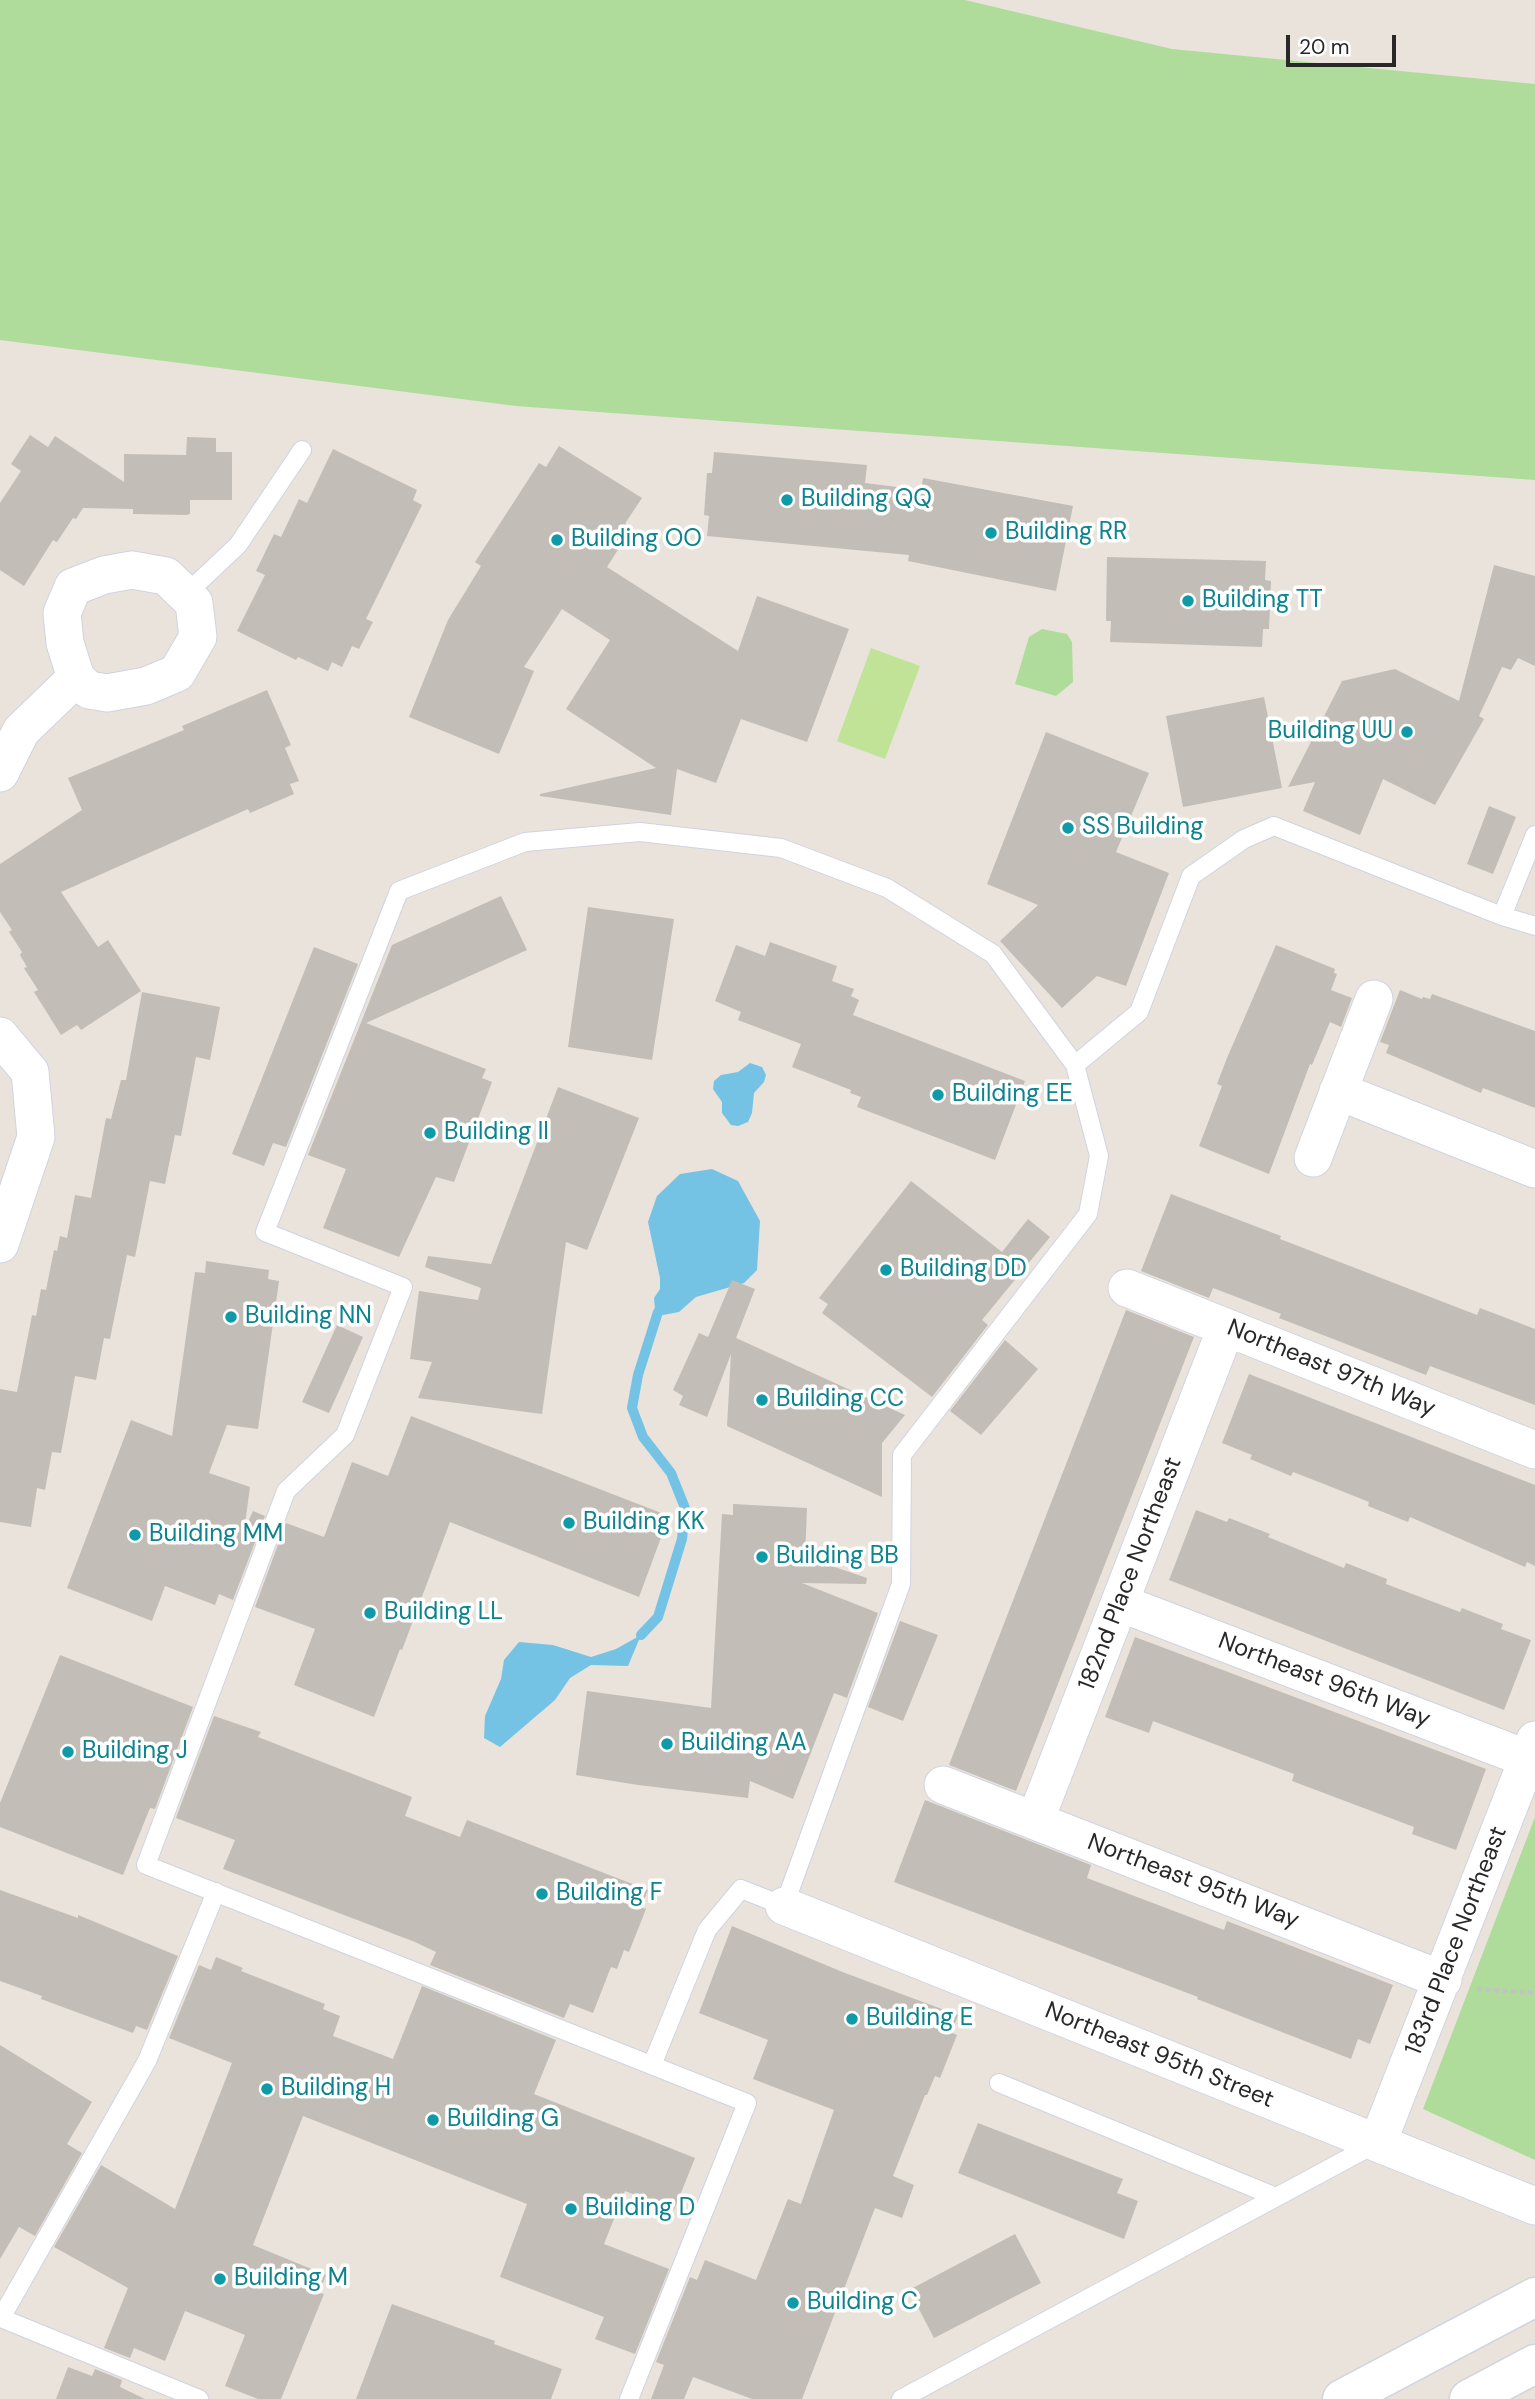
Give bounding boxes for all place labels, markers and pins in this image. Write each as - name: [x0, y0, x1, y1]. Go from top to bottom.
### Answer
- place label: Building QQ: [801, 486, 932, 514]
- marker: Building QQ: [779, 492, 795, 508]
- place label: Building RR: [1005, 519, 1127, 547]
- marker: Building RR: [983, 525, 999, 541]
- place label: Building OO: [571, 526, 702, 554]
- marker: Building OO: [549, 532, 565, 548]
- place label: Building TT: [1202, 587, 1323, 615]
- marker: Building TT: [1180, 593, 1196, 609]
- place label: Building UU: [1268, 718, 1393, 746]
- marker: Building UU: [1399, 724, 1415, 740]
- place label: SS Building: [1082, 814, 1204, 842]
- marker: SS Building: [1060, 820, 1076, 836]
- place label: Building EE: [952, 1081, 1073, 1109]
- marker: Building EE: [930, 1087, 946, 1103]
- place label: Building II: [444, 1119, 549, 1147]
- marker: Building II: [422, 1125, 438, 1141]
- place label: Building DD: [900, 1256, 1027, 1284]
- marker: Building DD: [878, 1262, 894, 1278]
- place label: Building NN: [245, 1303, 372, 1331]
- marker: Building NN: [223, 1309, 239, 1325]
- place label: Building CC: [776, 1386, 904, 1414]
- marker: Building CC: [754, 1392, 770, 1408]
- place label: Building KK: [583, 1509, 705, 1537]
- marker: Building KK: [561, 1515, 577, 1531]
- place label: Building MM: [149, 1521, 283, 1549]
- marker: Building MM: [127, 1527, 143, 1543]
- place label: Building BB: [776, 1543, 899, 1571]
- marker: Building BB: [754, 1549, 770, 1565]
- place label: Building LL: [384, 1599, 503, 1627]
- marker: Building LL: [362, 1605, 378, 1621]
- place label: Building AA: [681, 1730, 807, 1758]
- marker: Building AA: [659, 1736, 675, 1752]
- place label: Building J: [82, 1738, 188, 1766]
- marker: Building J: [60, 1744, 76, 1760]
- place label: Building F: [556, 1880, 663, 1908]
- marker: Building F: [534, 1886, 550, 1902]
- place label: Building E: [866, 2005, 973, 2033]
- marker: Building E: [844, 2011, 860, 2027]
- place label: Building H: [281, 2075, 391, 2103]
- marker: Building H: [259, 2081, 275, 2097]
- place label: Building G: [447, 2106, 559, 2134]
- marker: Building G: [425, 2112, 441, 2128]
- place label: Building D: [585, 2195, 695, 2223]
- marker: Building D: [563, 2201, 579, 2217]
- place label: Building M: [234, 2265, 348, 2293]
- marker: Building M: [212, 2271, 228, 2287]
- place label: Building C: [807, 2289, 918, 2317]
- marker: Building C: [785, 2295, 801, 2311]

